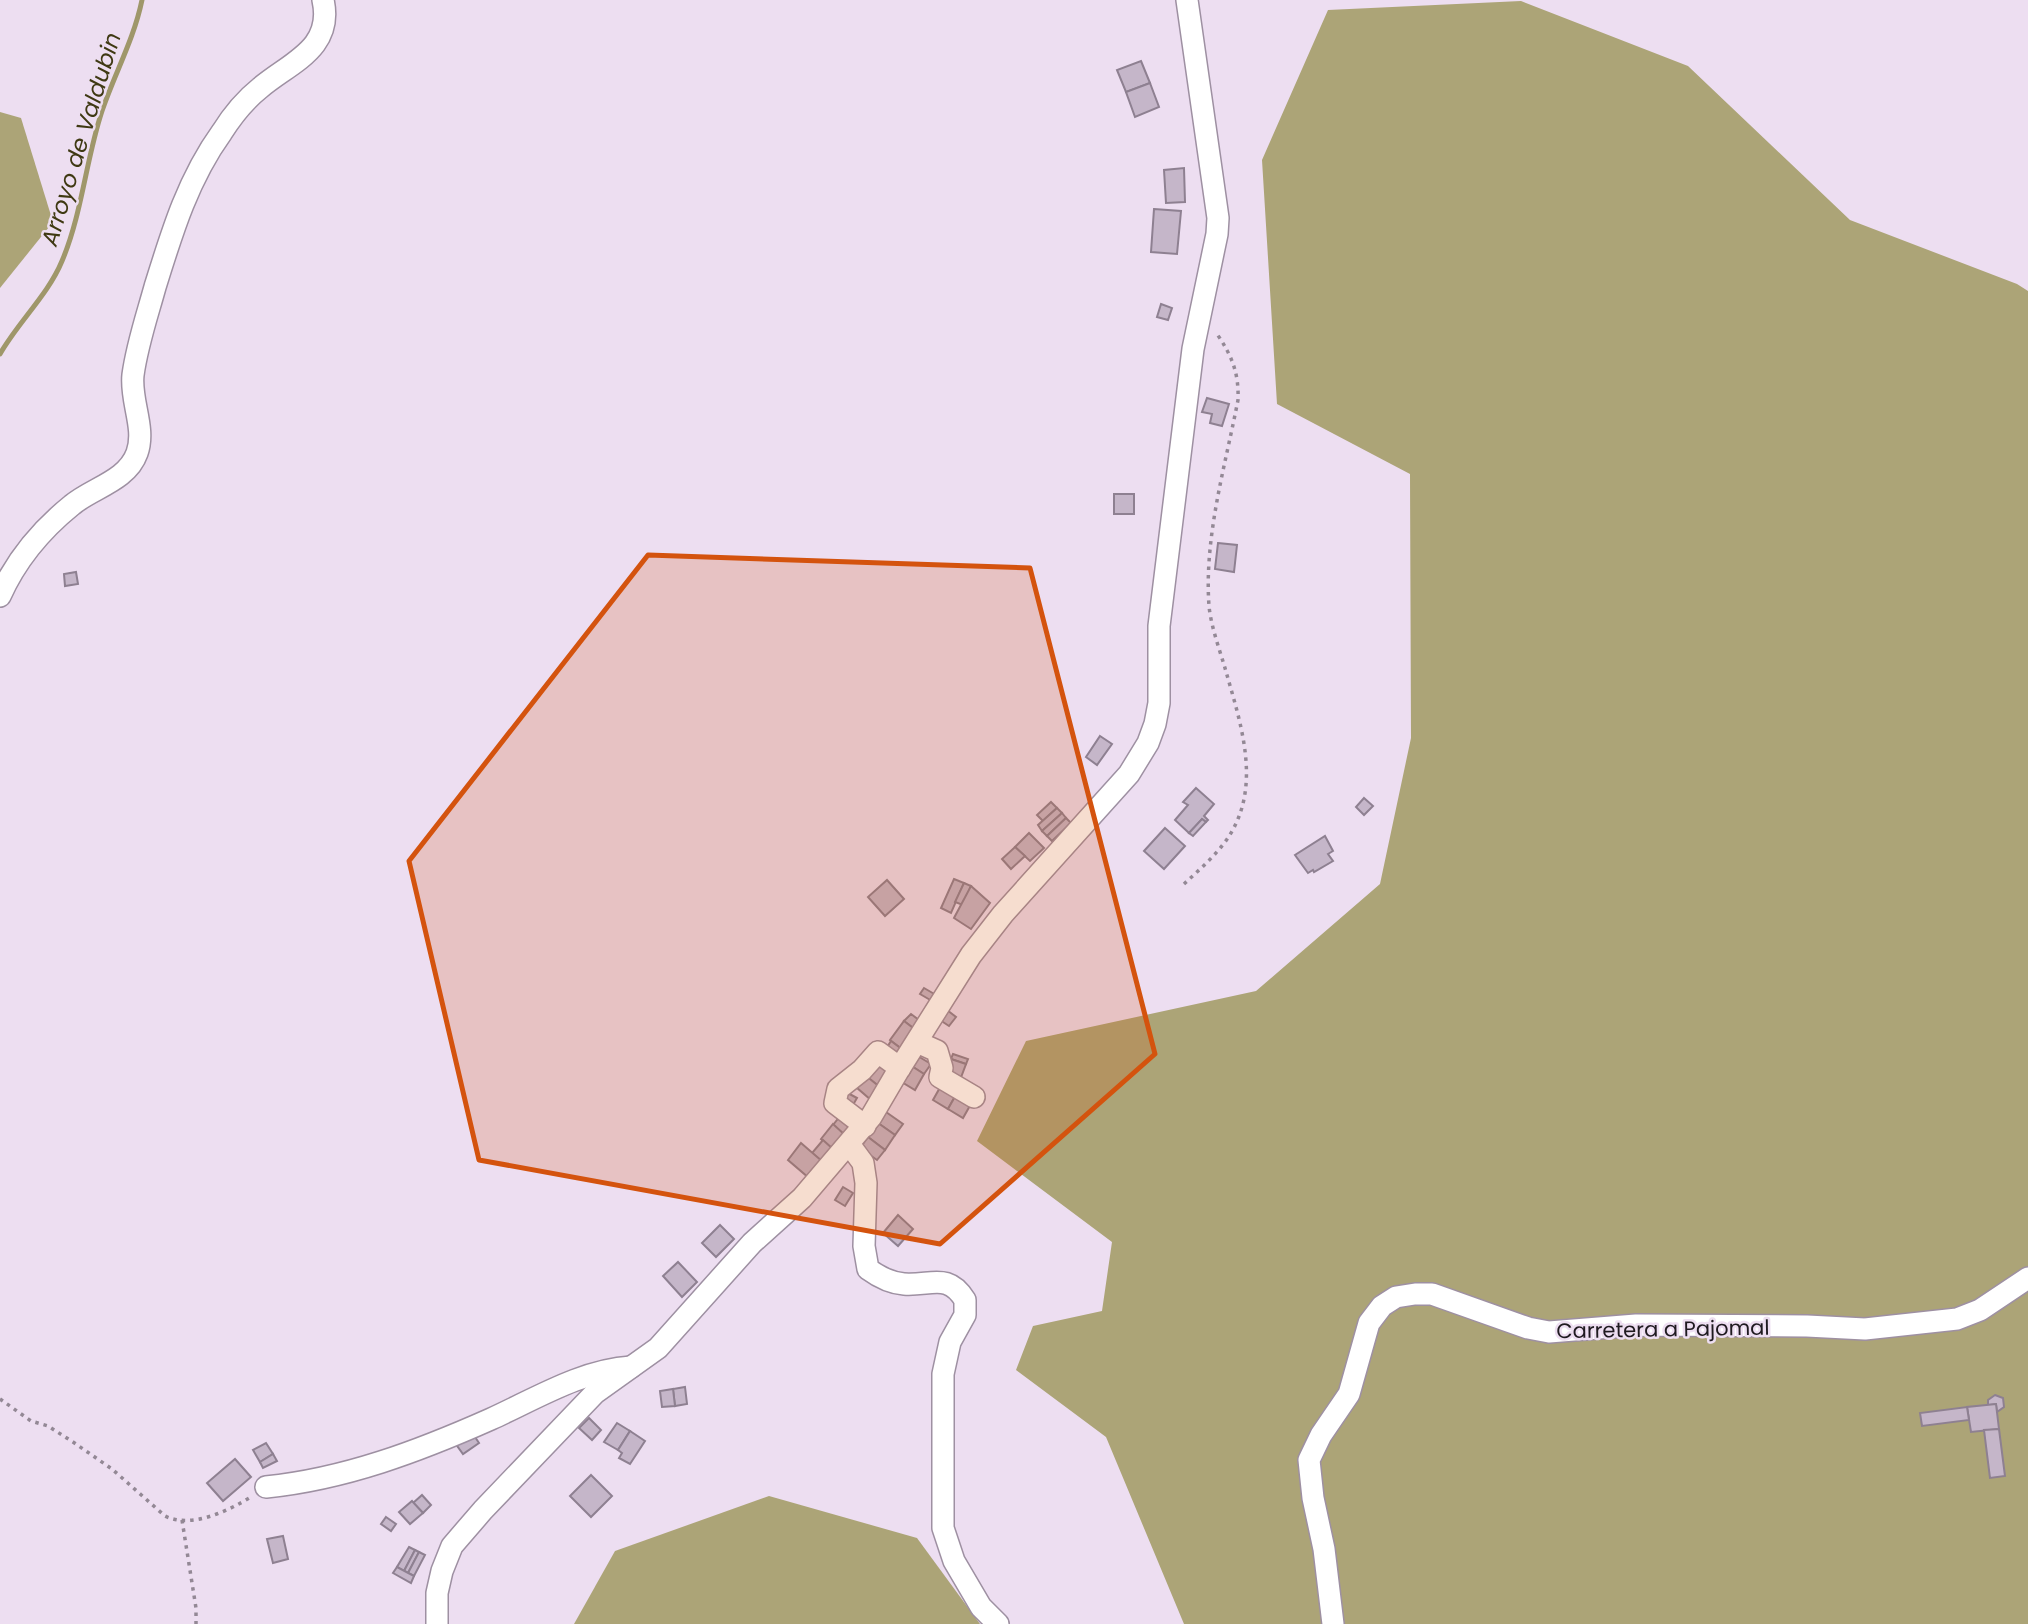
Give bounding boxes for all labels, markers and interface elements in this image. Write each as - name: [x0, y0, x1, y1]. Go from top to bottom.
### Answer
- water label: Arroyo de Valdubin: [33, 28, 129, 251]
- street label: Carretera a Pajomal: [1556, 1313, 1770, 1345]

